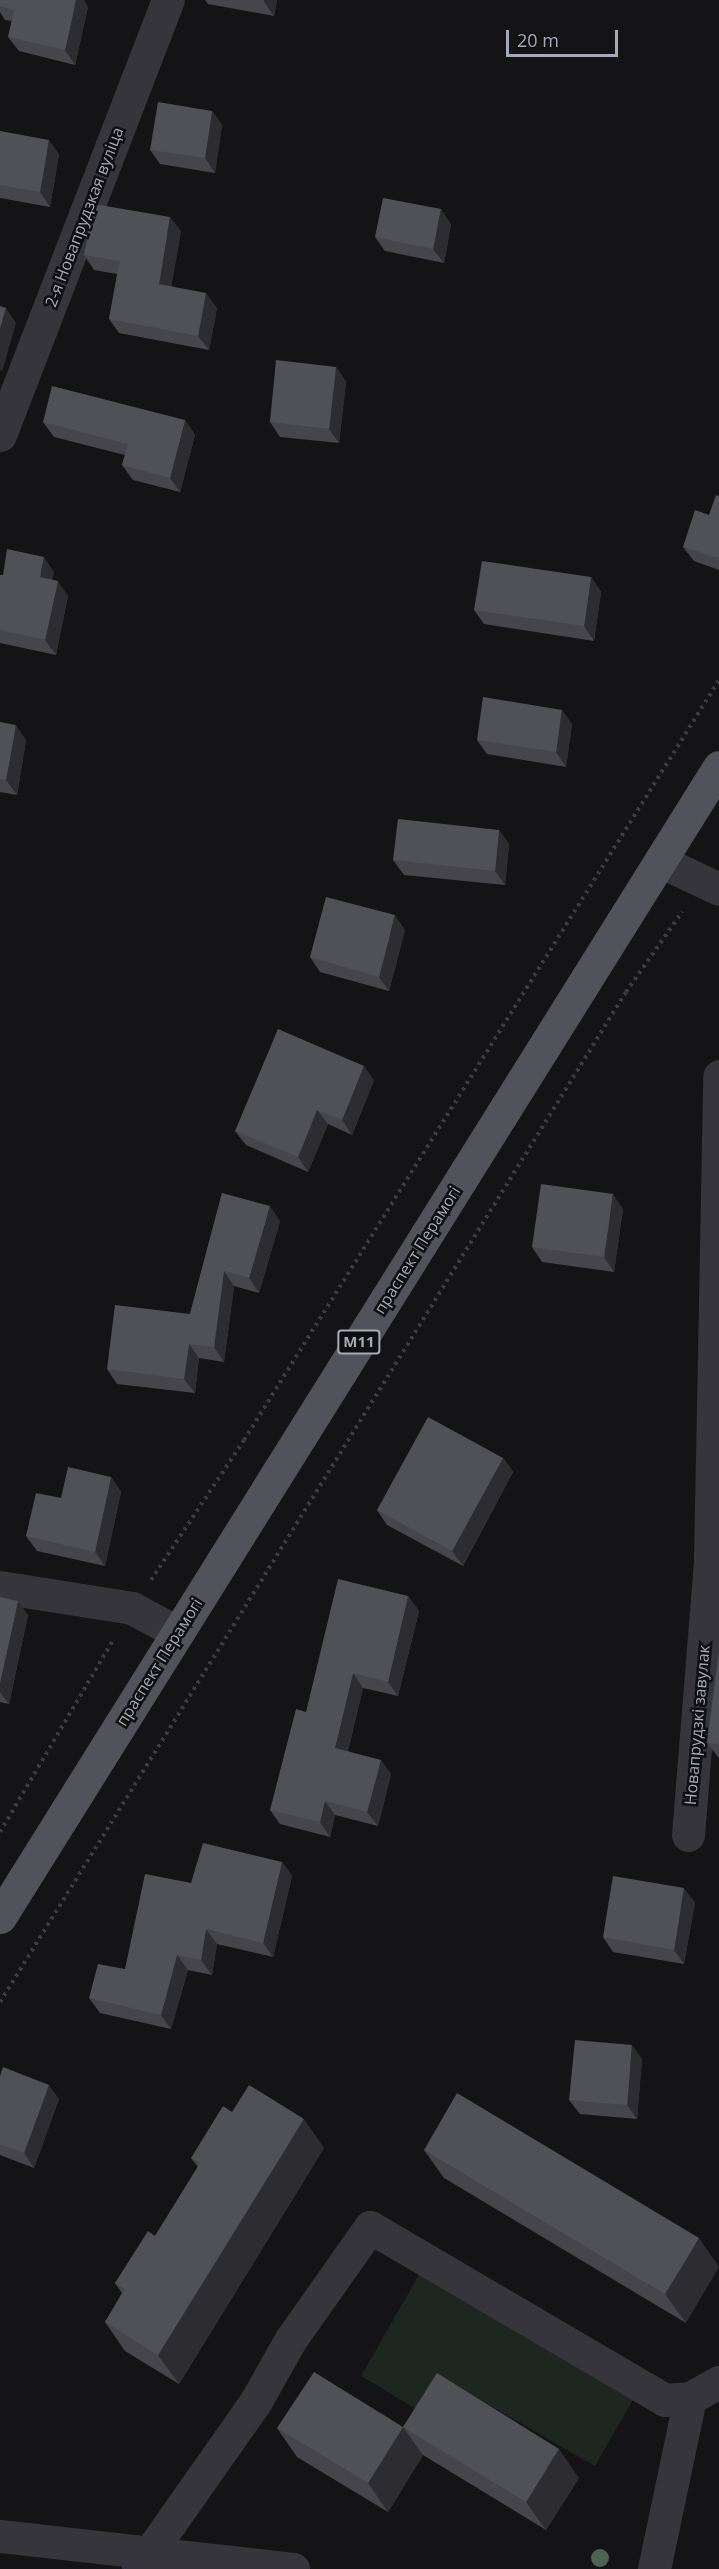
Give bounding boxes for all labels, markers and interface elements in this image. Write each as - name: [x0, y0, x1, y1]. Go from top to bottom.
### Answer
- scale bar: [509, 18, 622, 56]
- text: 20 m: [517, 28, 559, 52]
- street label: 2-я Новапрудзкая вуліца: [41, 124, 127, 310]
- street label: праспект Перамогі: [370, 1183, 464, 1317]
- road number: М11: [336, 1330, 382, 1354]
- street label: праспект Перамогі: [112, 1595, 206, 1729]
- street label: Новапрудзкі завулак: [680, 1644, 714, 1806]

